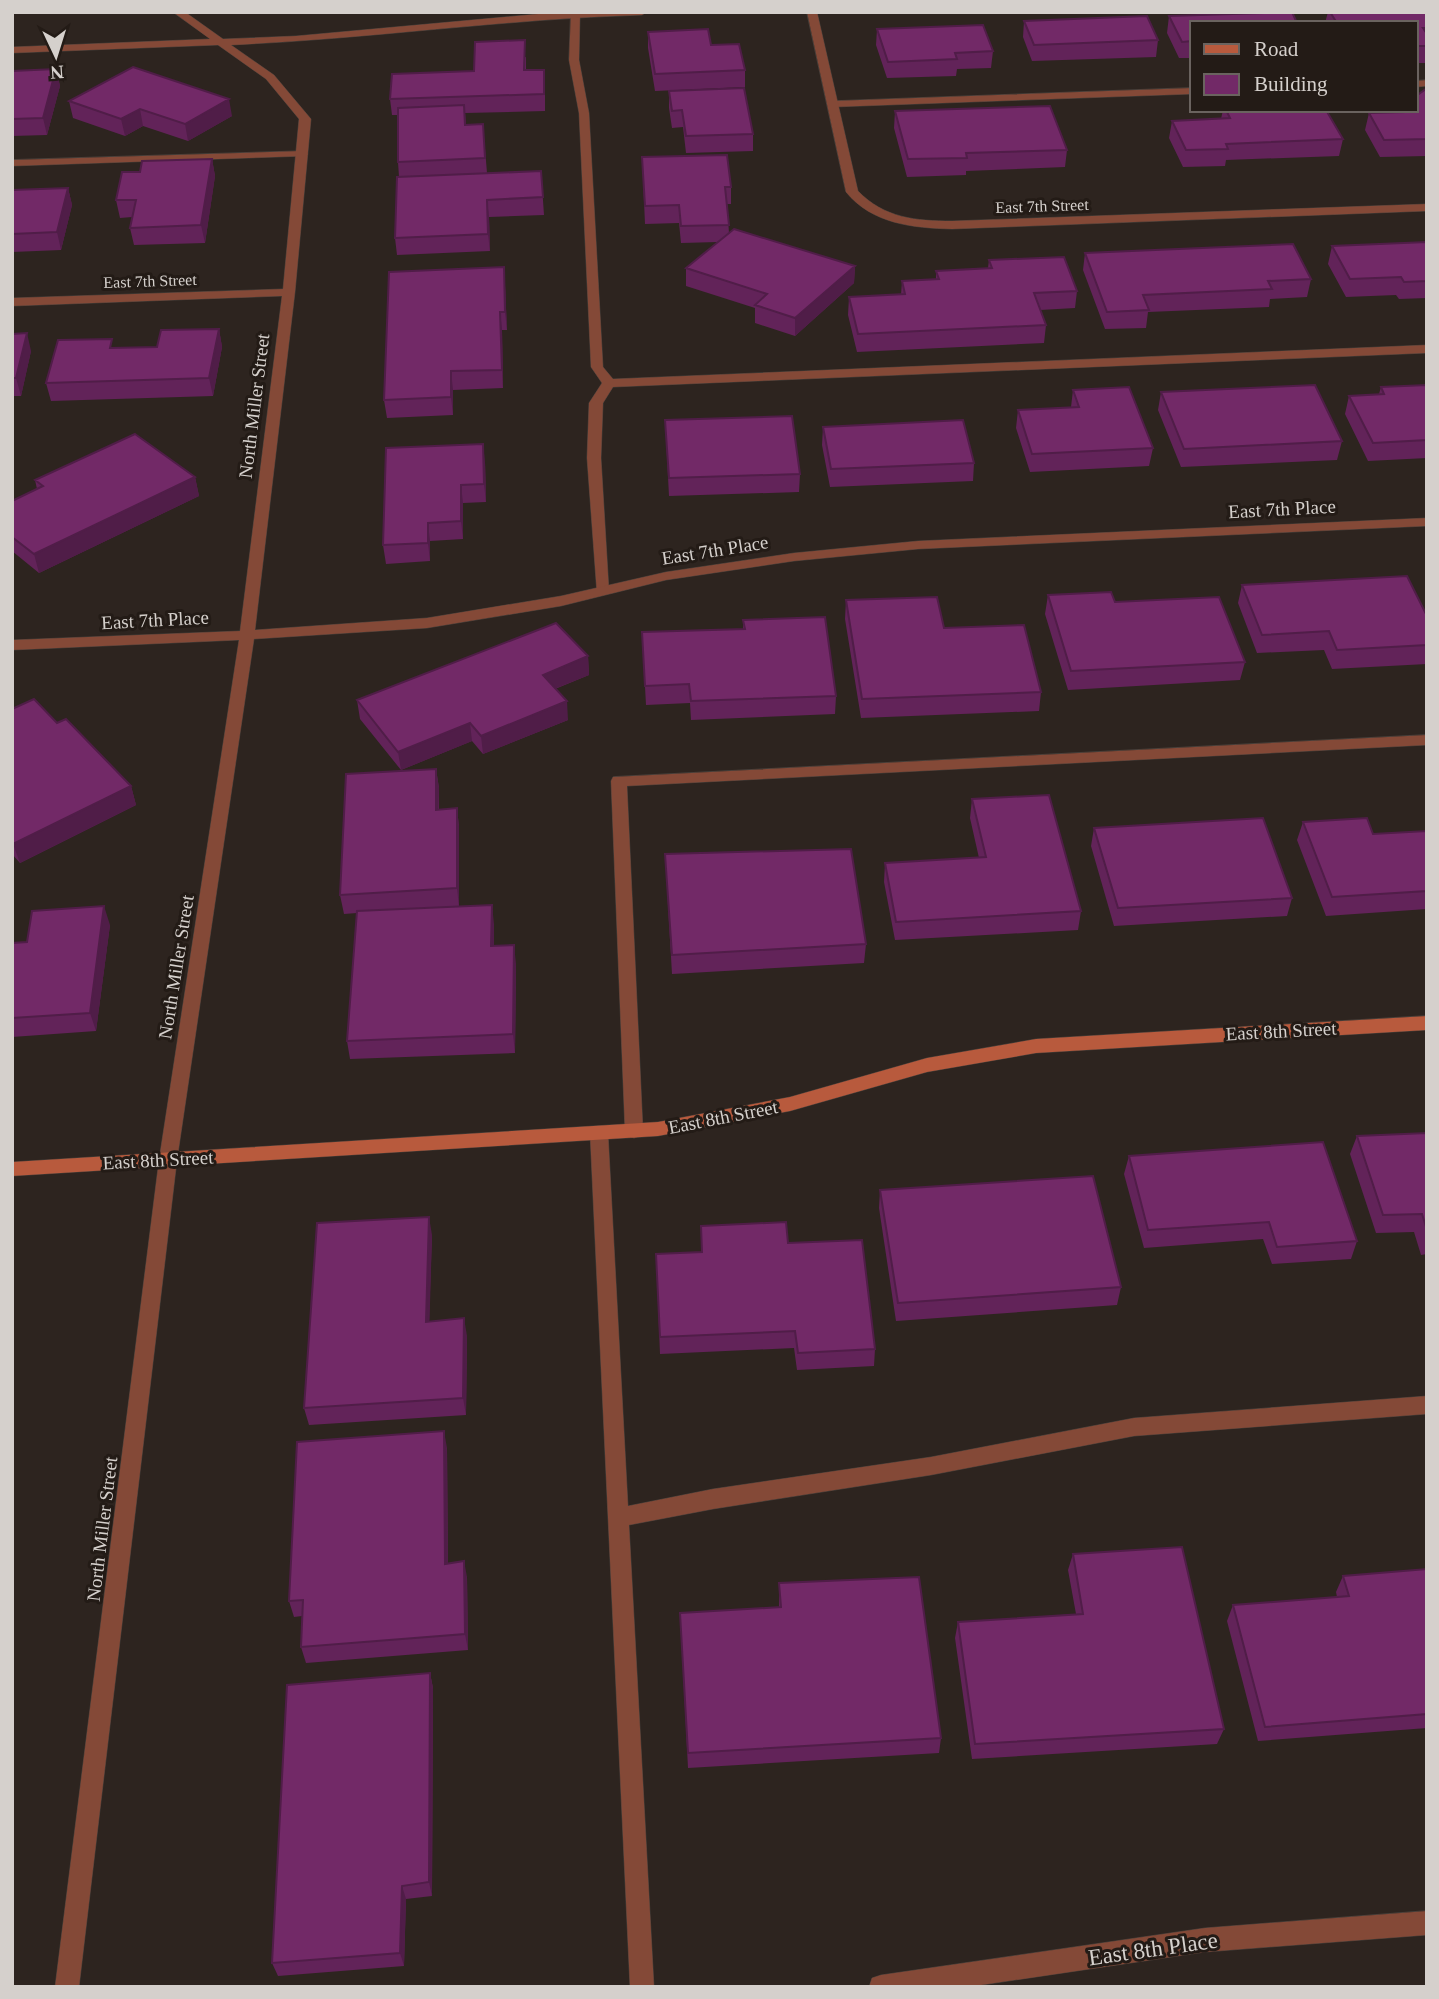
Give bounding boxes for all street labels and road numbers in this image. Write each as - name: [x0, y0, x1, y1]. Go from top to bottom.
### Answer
- street label: East 7th Street: [995, 196, 1089, 216]
- street label: East 7th Street: [103, 271, 197, 291]
- street label: North Miller Street: [235, 332, 273, 480]
- street label: East 7th Place: [1228, 496, 1336, 522]
- street label: East 7th Place: [660, 531, 770, 569]
- street label: East 7th Place: [101, 607, 209, 633]
- street label: North Miller Street: [154, 893, 198, 1041]
- street label: East 8th Street: [1225, 1018, 1338, 1044]
- street label: East 8th Street: [667, 1096, 780, 1138]
- street label: East 8th Street: [102, 1147, 215, 1173]
- street label: North Miller Street: [83, 1455, 121, 1603]
- street label: East 8th Place: [1087, 1928, 1219, 1970]

